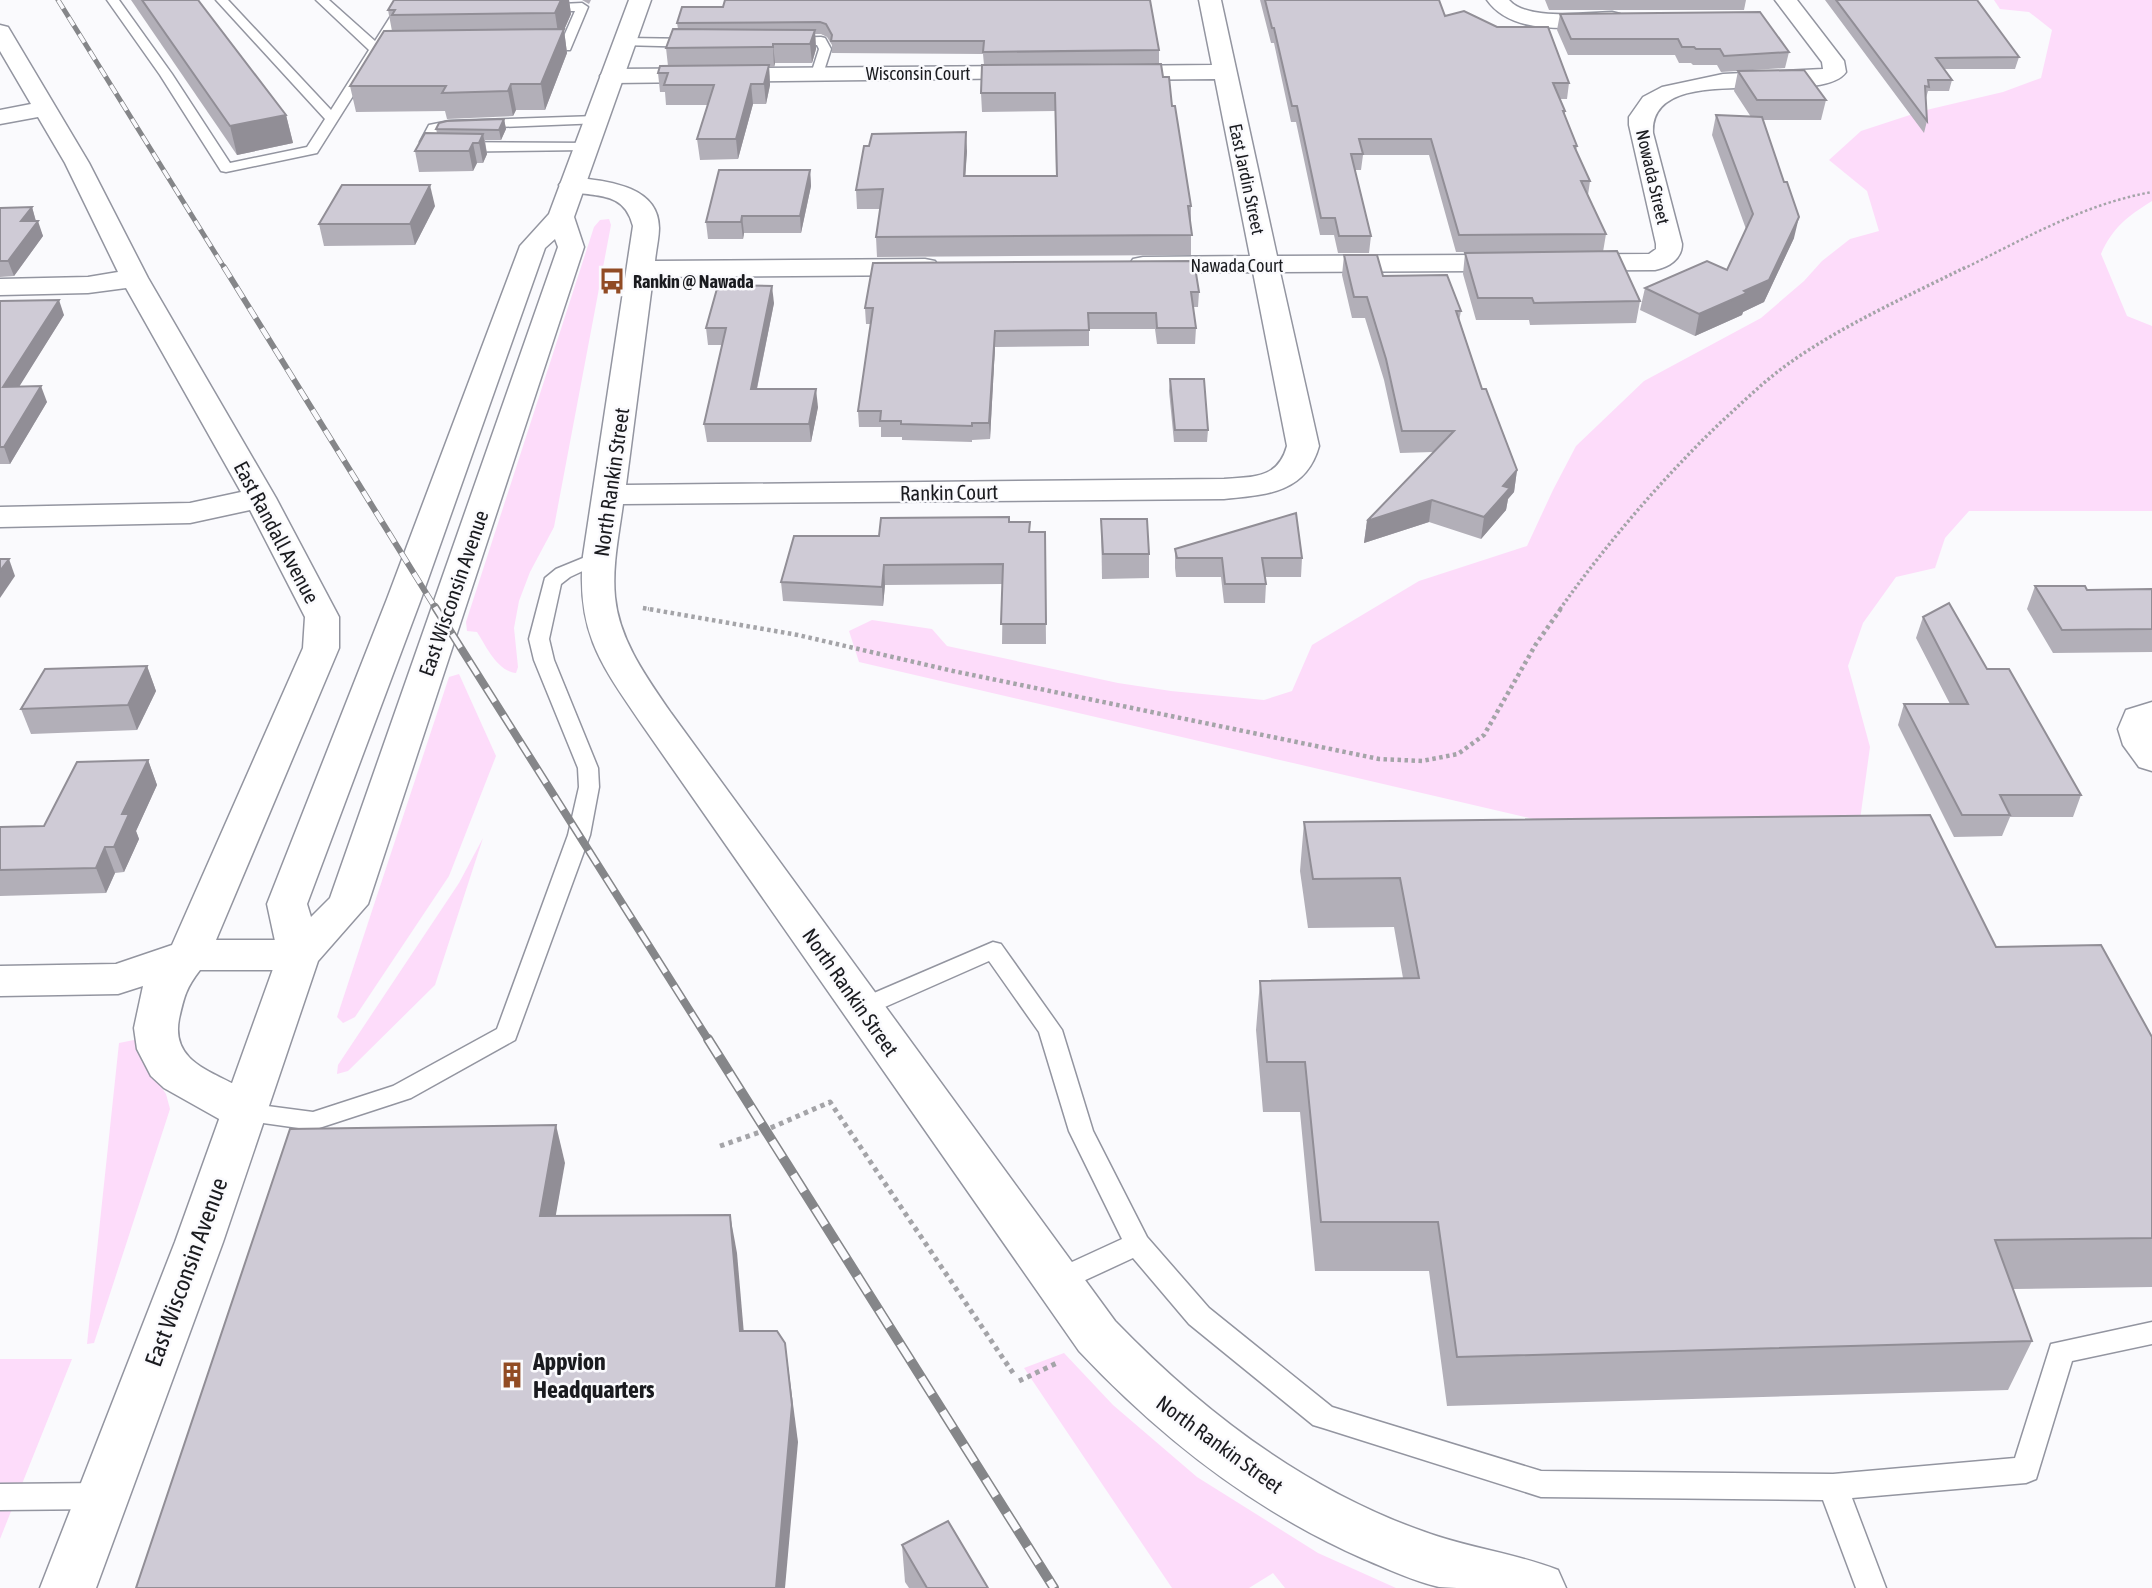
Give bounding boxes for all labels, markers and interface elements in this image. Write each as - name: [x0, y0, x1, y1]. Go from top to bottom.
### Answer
- street label: Wisconsin Court: [866, 63, 970, 84]
- street label: East Jardin Street: [1225, 122, 1269, 236]
- street label: Nowada Street: [1632, 128, 1674, 226]
- street label: Nawada Court: [1191, 255, 1283, 276]
- bus stop icon: Rankin @ Nawada: [597, 266, 627, 296]
- place label: Rankin @ Nawada: [633, 271, 754, 292]
- street label: North Rankin Street: [589, 406, 633, 558]
- street label: East Randall Avenue: [229, 457, 325, 607]
- street label: Rankin Court: [900, 479, 998, 505]
- street label: East Wisconsin Avenue: [413, 507, 493, 679]
- street label: North Rankin Street: [798, 924, 904, 1060]
- street label: East Wisconsin Avenue: [139, 1174, 233, 1370]
- place label: Appvion Headquarters: [532, 1348, 655, 1403]
- building icon: Appvion Headquarters: [497, 1360, 527, 1390]
- street label: North Rankin Street: [1152, 1390, 1288, 1498]

